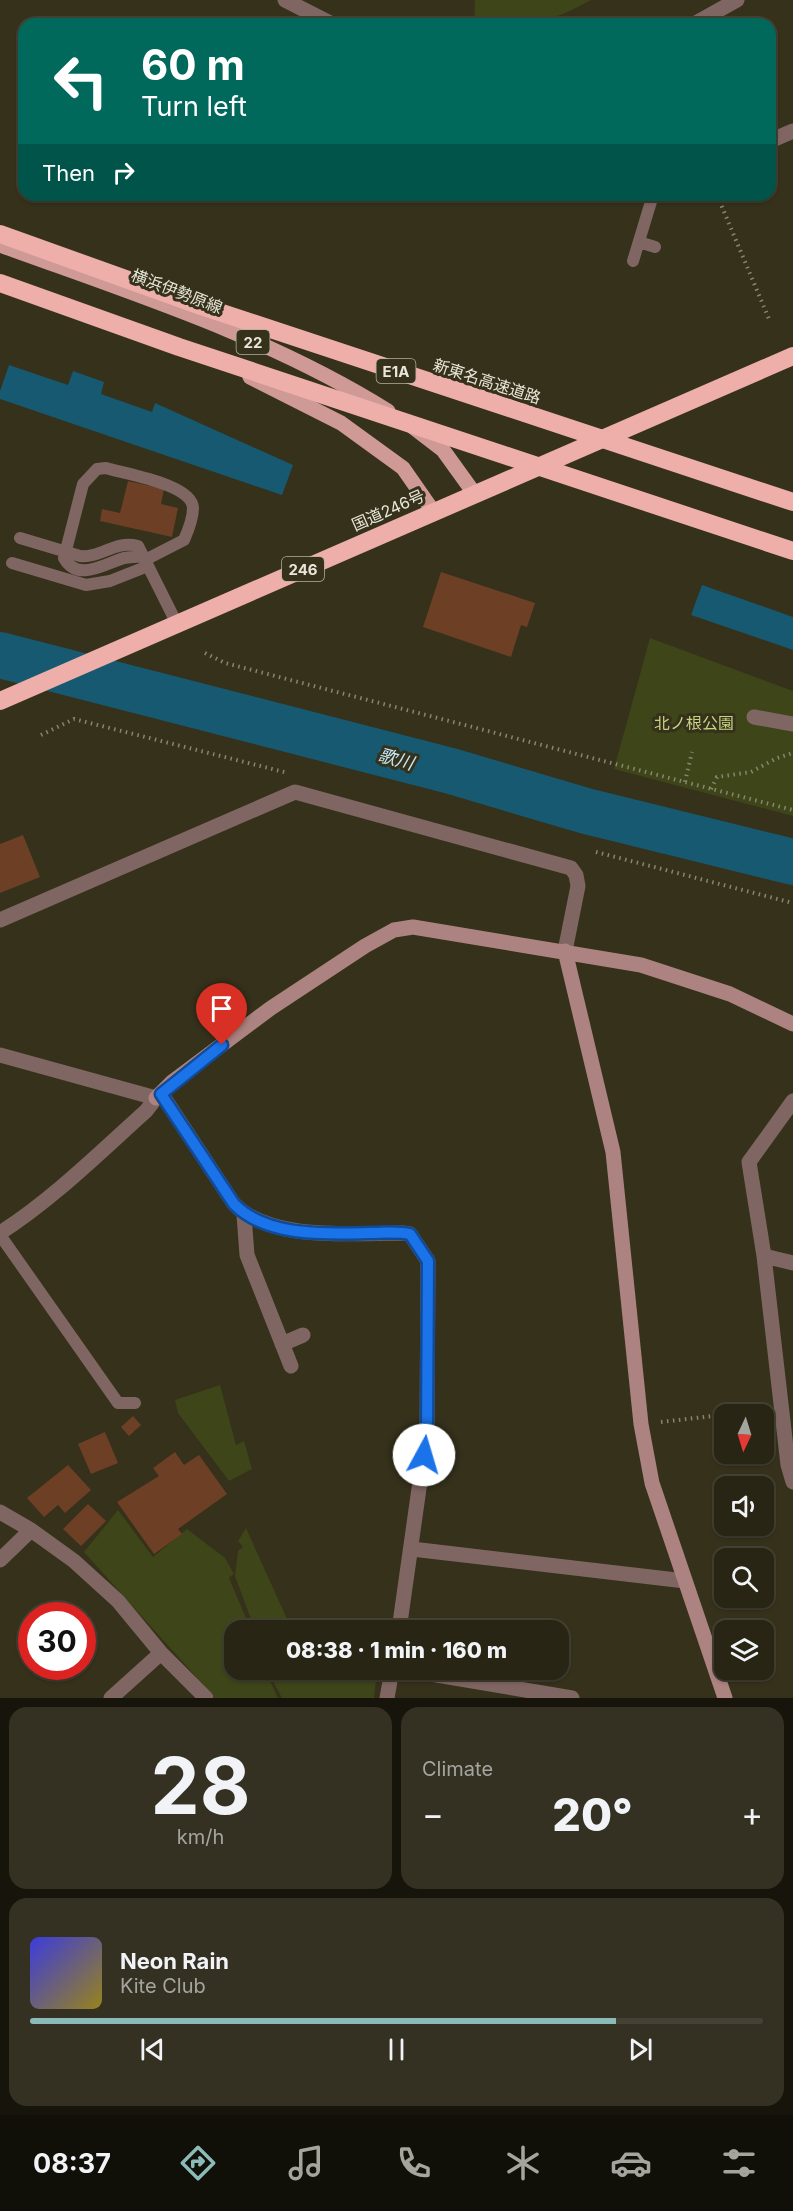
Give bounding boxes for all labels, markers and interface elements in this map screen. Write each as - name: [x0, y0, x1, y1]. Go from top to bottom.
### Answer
- text: 60 m: [141, 39, 245, 90]
- icon: left: [42, 42, 120, 120]
- text: Turn left: [141, 90, 247, 123]
- icon: right: [107, 156, 140, 189]
- text: Then: [42, 160, 95, 186]
- street label: 横浜伊勢原線: [129, 264, 225, 318]
- road number: 22: [236, 330, 270, 354]
- street label: 新東名高速道路: [431, 354, 543, 408]
- road number: E1A: [376, 359, 416, 383]
- street label: 国道246号: [348, 485, 428, 535]
- road number: 246: [282, 557, 324, 581]
- park label: 北ノ根公園: [654, 713, 734, 733]
- water label: 歌川: [376, 744, 418, 774]
- pin: [196, 983, 247, 1045]
- icon: arrive: [205, 992, 238, 1025]
- north arrow: [714, 1404, 774, 1464]
- map controls: [714, 1404, 774, 1680]
- position arrow: [392, 1423, 456, 1487]
- button: sound: [714, 1476, 774, 1536]
- button: search: [714, 1548, 774, 1608]
- speed limit sign: 30: [18, 1602, 96, 1680]
- button: layers: [714, 1620, 774, 1680]
- text: 08:38 · 1 min · 160 m: [286, 1637, 507, 1663]
- text: 28: [151, 1738, 250, 1833]
- text: Climate: [422, 1757, 493, 1781]
- text: 20°: [552, 1787, 633, 1842]
- text: −: [422, 1794, 444, 1834]
- text: +: [741, 1794, 763, 1834]
- text: km/h: [177, 1825, 224, 1849]
- text: Neon Rain: [120, 1948, 229, 1974]
- text: Kite Club: [120, 1974, 206, 1998]
- icon: previous: [136, 2033, 169, 2066]
- icon: pause: [380, 2033, 413, 2066]
- icon: next: [624, 2033, 657, 2066]
- icon: directions: [177, 2142, 219, 2184]
- icon: music: [285, 2142, 327, 2184]
- icon: phone: [393, 2142, 435, 2184]
- icon: climate: [502, 2142, 544, 2184]
- icon: car: [610, 2142, 652, 2184]
- icon: filters: [718, 2142, 760, 2184]
- text: 08:37: [33, 2147, 111, 2180]

